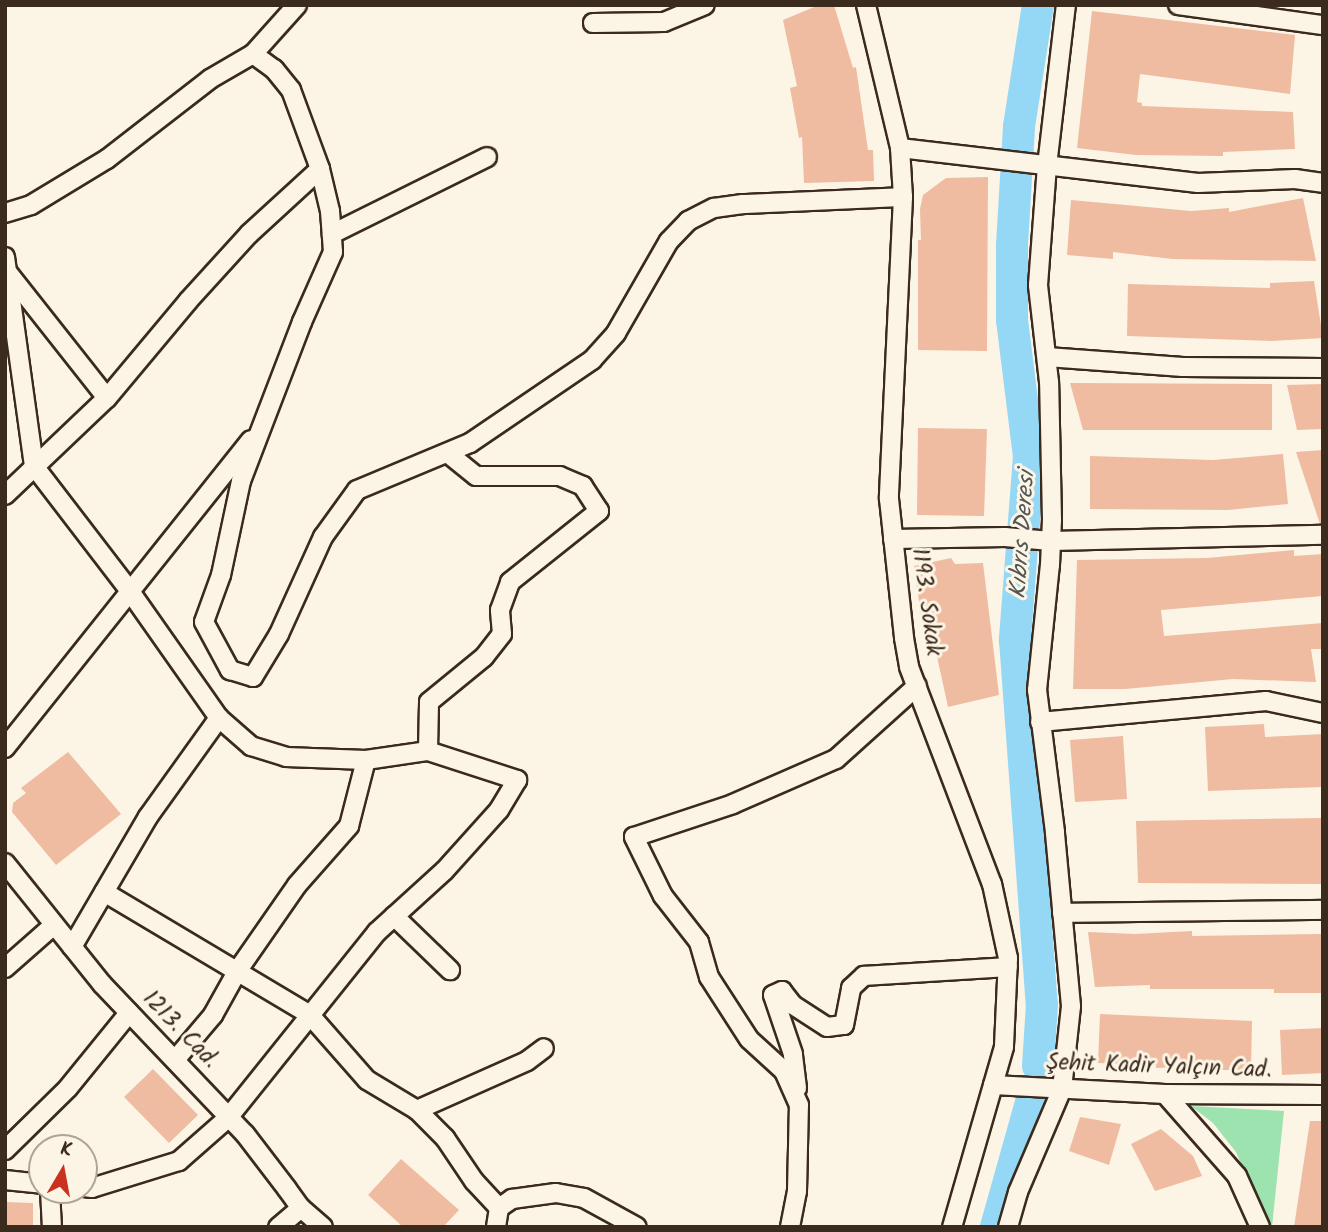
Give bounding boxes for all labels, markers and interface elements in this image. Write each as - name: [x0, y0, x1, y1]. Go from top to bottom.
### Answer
- water label: Kıbrıs Deresi: [1004, 470, 1042, 600]
- street label: 1193. Sokak: [905, 546, 947, 658]
- street label: 1213. Cad.: [136, 985, 224, 1075]
- street label: Şehit Kadir Yalçın Cad.: [1046, 1049, 1272, 1085]
- north arrow: [28, 1134, 98, 1204]
- text: K: [58, 1135, 75, 1166]

